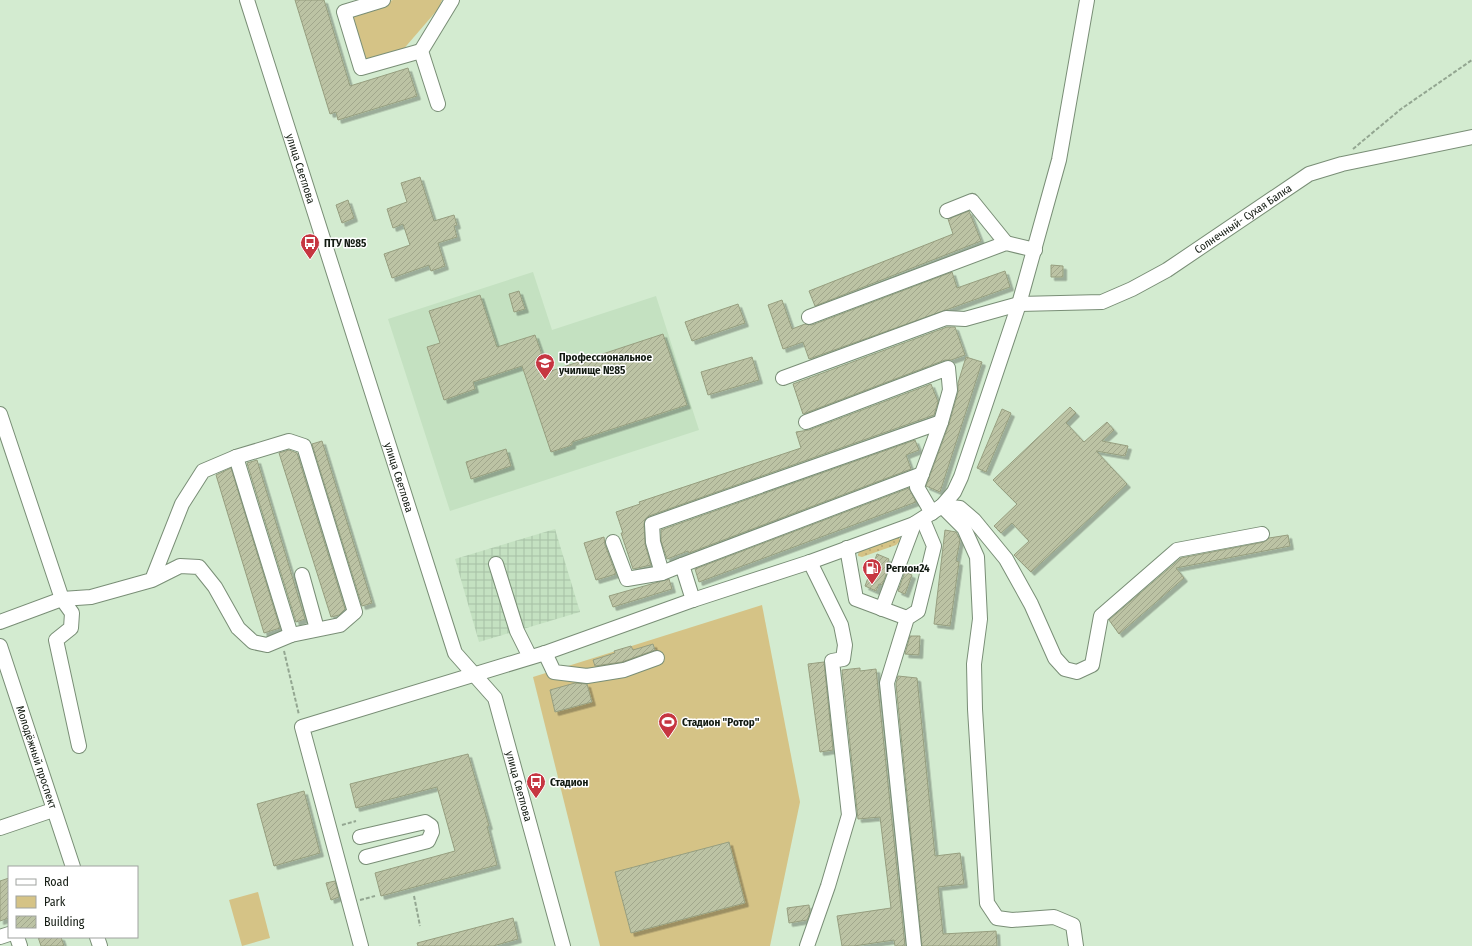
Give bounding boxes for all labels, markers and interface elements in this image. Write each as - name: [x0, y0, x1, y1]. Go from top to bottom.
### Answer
- street label: улица Светлова: [284, 132, 318, 205]
- street label: Солнечный- Сухая Балка: [1192, 181, 1294, 256]
- bus stop icon: ПТУ №85: [299, 232, 321, 260]
- place label: ПТУ №85: [324, 237, 367, 250]
- place label: Профессиональное училище №85: [558, 351, 652, 377]
- school or university icon: Профессиональное училище №85: [534, 352, 556, 380]
- street label: улица Светлова: [382, 441, 416, 514]
- fuel station icon: Регион24: [861, 557, 883, 585]
- place label: Регион24: [886, 562, 930, 575]
- street label: Молодёжный проспект: [14, 704, 60, 811]
- sports icon: Стадион "Ротор": [657, 711, 679, 739]
- place label: Стадион "Ротор": [682, 716, 760, 729]
- street label: улица Светлова: [503, 749, 535, 823]
- bus stop icon: Стадион: [525, 771, 547, 799]
- place label: Стадион: [550, 776, 588, 789]
- legend: [8, 866, 138, 938]
- text: Road: [44, 875, 69, 889]
- text: Park: [44, 895, 66, 909]
- text: Building: [44, 915, 85, 929]

